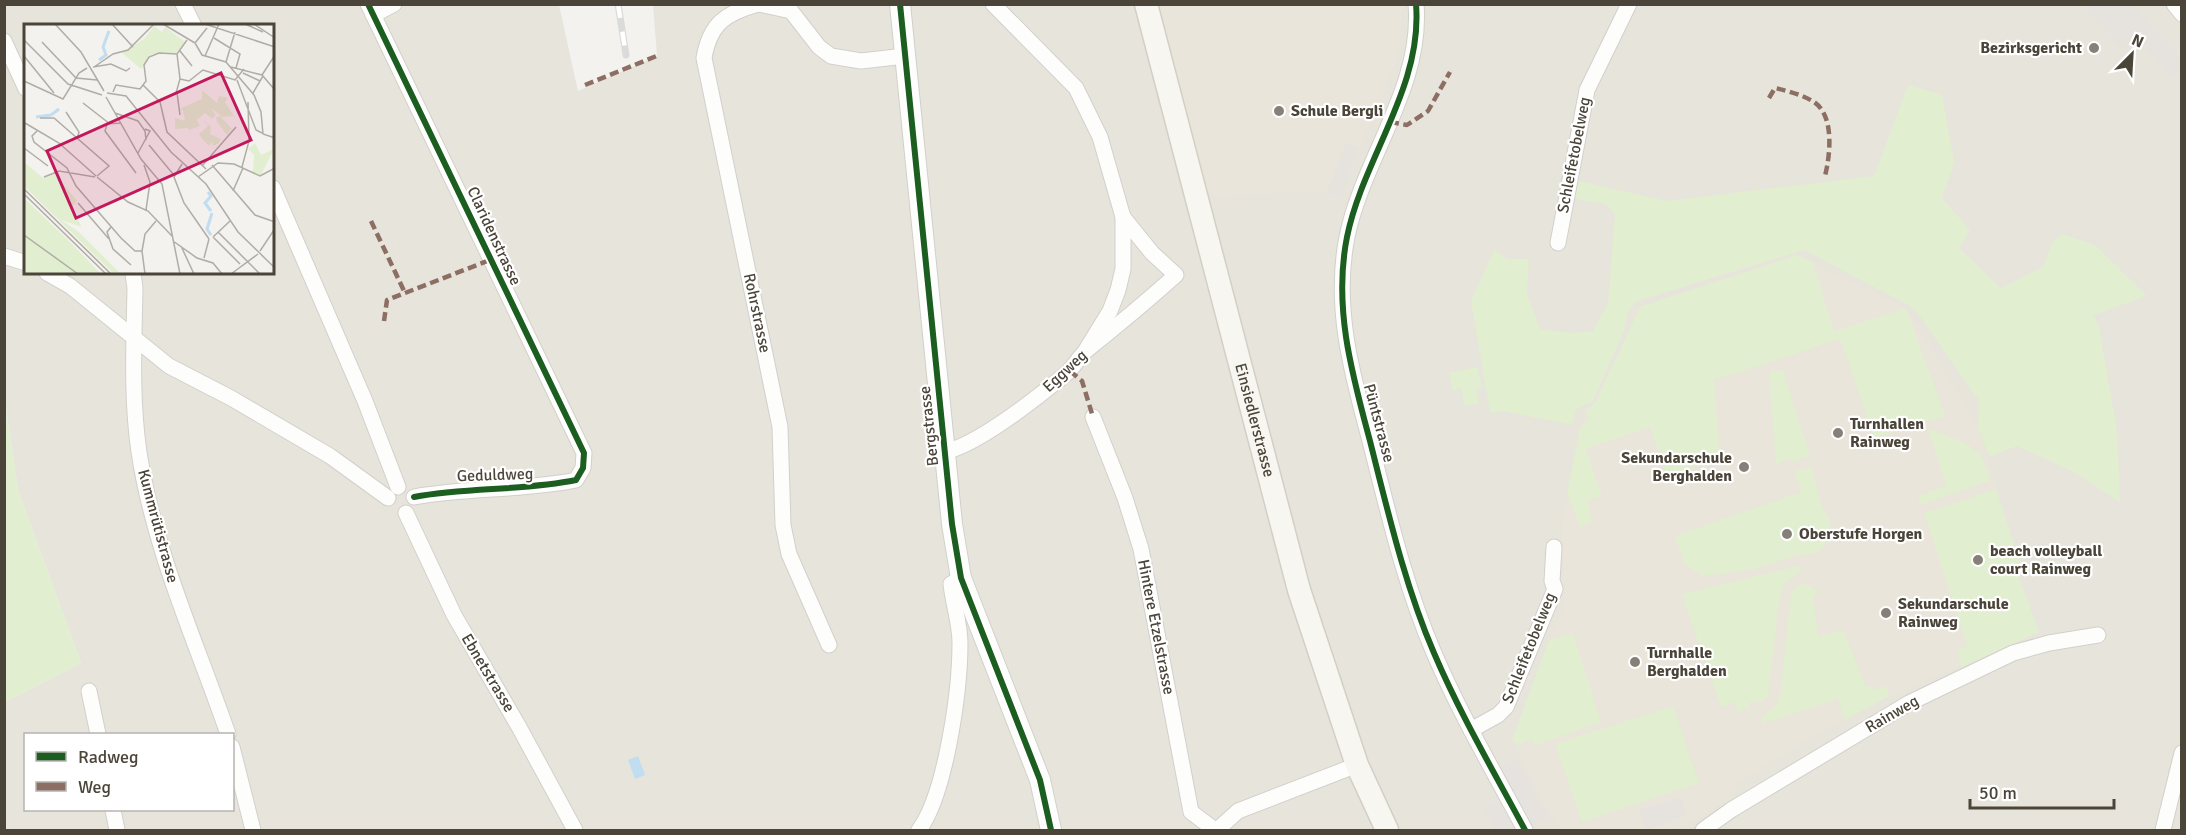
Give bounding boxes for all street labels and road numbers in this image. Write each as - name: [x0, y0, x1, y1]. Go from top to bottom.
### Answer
- street label: Schleifetobelweg: [1553, 95, 1595, 215]
- street label: Claridenstrasse: [462, 183, 526, 289]
- street label: Rohrstrasse: [739, 271, 775, 355]
- street label: Eggweg: [1039, 345, 1091, 397]
- street label: Einsiedlerstrasse: [1230, 361, 1279, 479]
- street label: Püntstrasse: [1359, 382, 1399, 464]
- street label: Bergstrasse: [915, 385, 943, 467]
- street label: Geduldweg: [456, 464, 534, 486]
- street label: Kummrütistrasse: [133, 467, 183, 585]
- street label: Hintere Etzelstrasse: [1133, 558, 1179, 696]
- street label: Schleifetobelweg: [1498, 590, 1560, 706]
- street label: Ebnetstrasse: [457, 630, 519, 716]
- street label: Rainweg: [1862, 691, 1922, 737]

